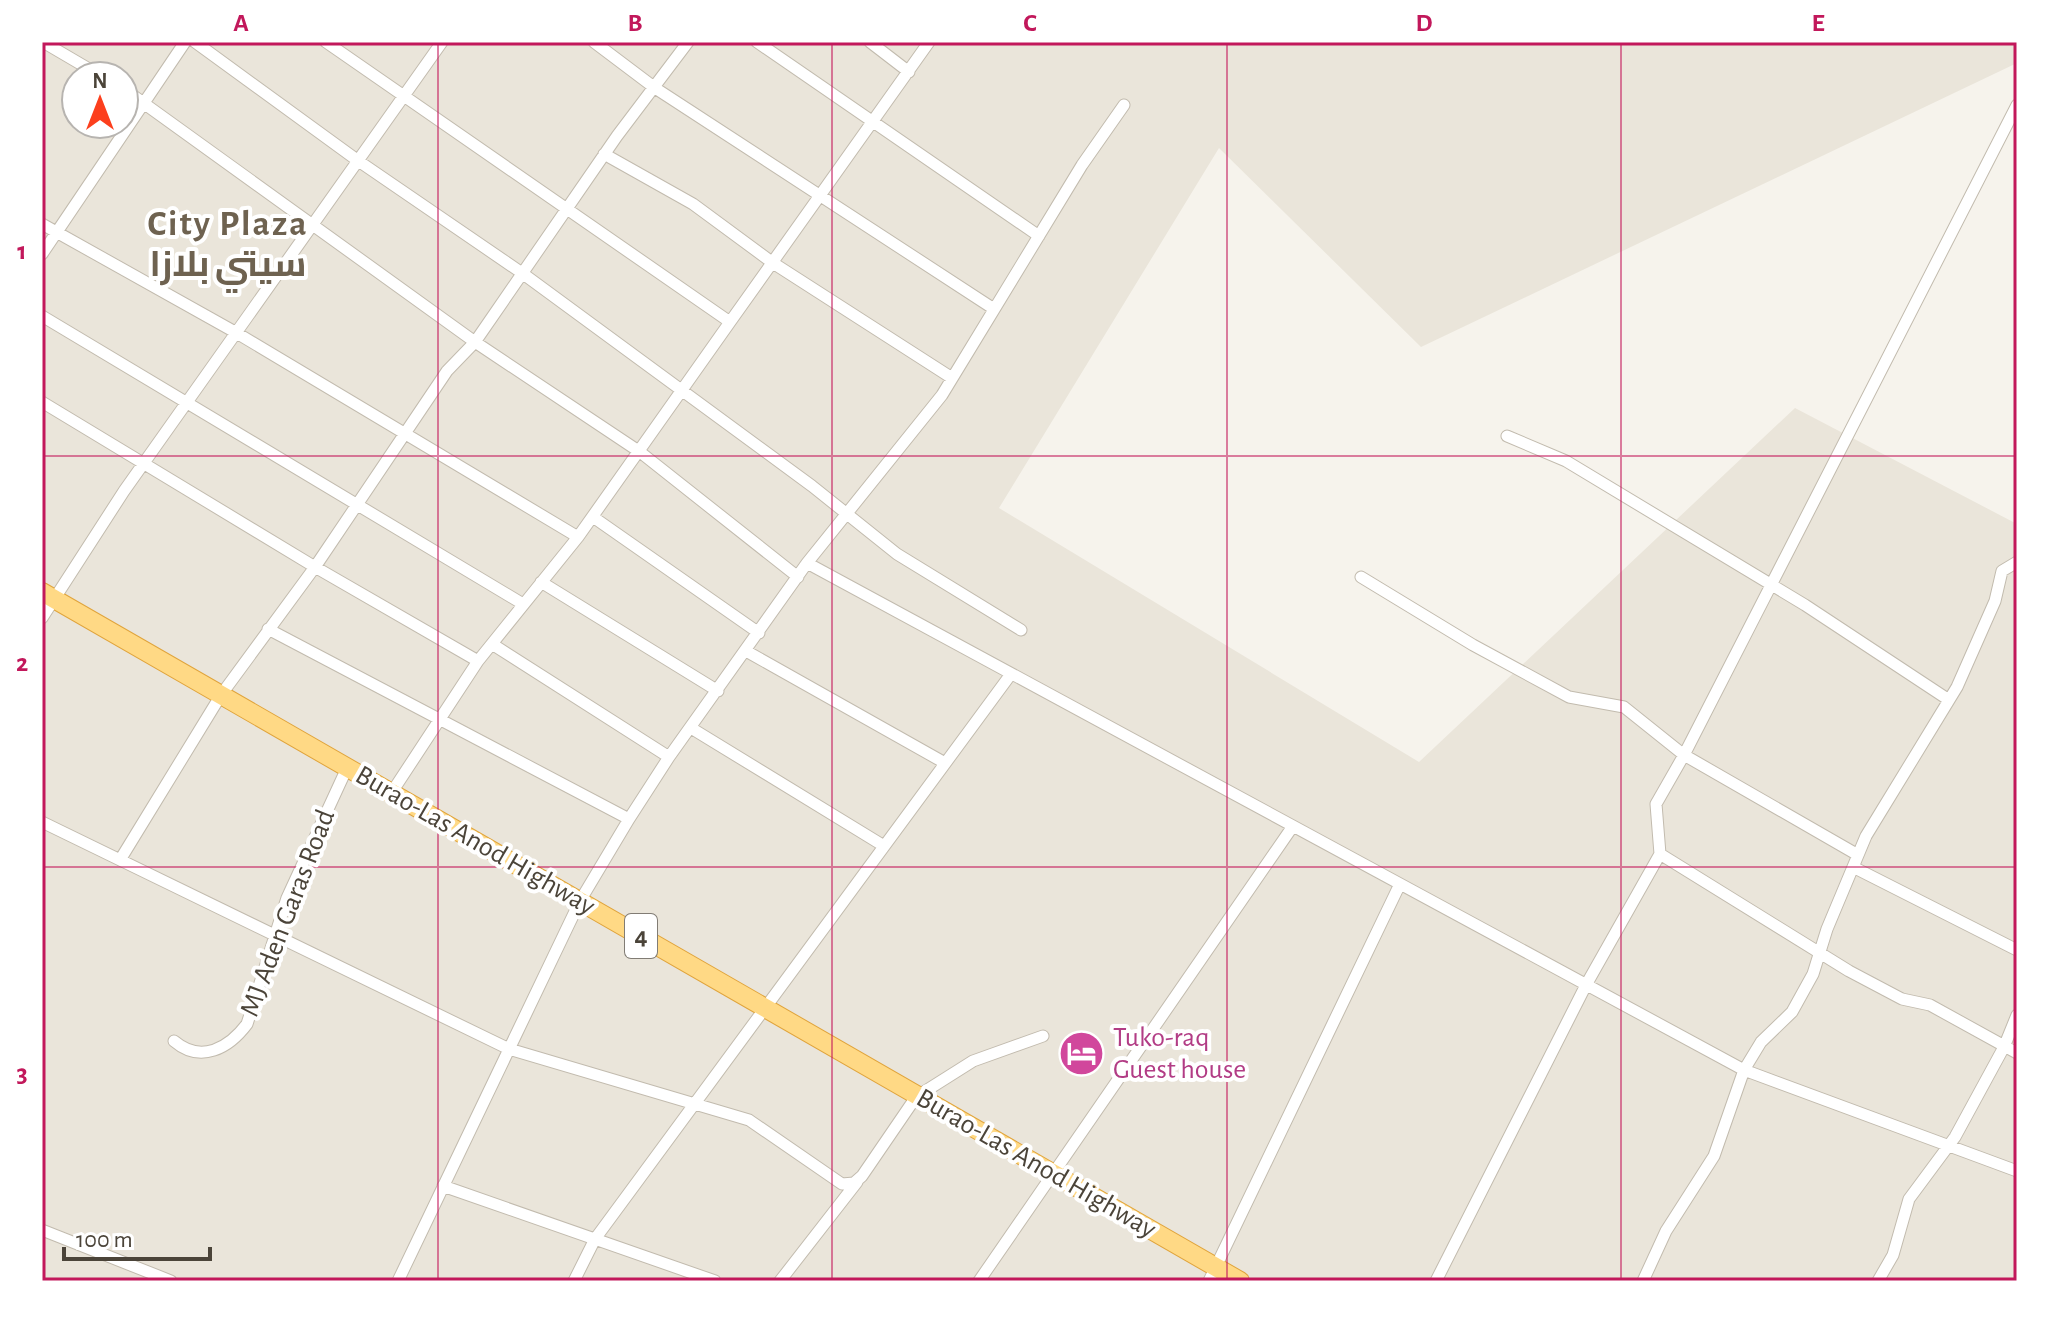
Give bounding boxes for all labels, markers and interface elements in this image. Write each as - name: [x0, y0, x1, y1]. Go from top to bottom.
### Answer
- text: A: [233, 10, 249, 36]
- text: B: [627, 10, 643, 36]
- text: C: [1023, 10, 1037, 36]
- text: D: [1415, 10, 1433, 36]
- text: E: [1811, 10, 1825, 36]
- north arrow: [60, 60, 140, 140]
- text: N: [92, 70, 108, 92]
- district label: City Plaza سيتي بلازا: [148, 206, 308, 293]
- text: 1: [17, 238, 27, 264]
- text: 2: [16, 650, 28, 676]
- street label: Burao-Las Anod Highway: [350, 761, 600, 921]
- street label: MJ Aden Garas Road: [236, 806, 340, 1020]
- road number: 4: [625, 914, 657, 958]
- place label: Tuko-raq Guest house: [1113, 1024, 1246, 1084]
- hotel icon: Tuko-raq Guest house: [1058, 1030, 1106, 1078]
- text: 3: [16, 1061, 28, 1087]
- street label: Burao-Las Anod Highway: [911, 1084, 1161, 1244]
- scale bar: [64, 1211, 210, 1261]
- text: 100 m: [76, 1228, 133, 1252]

